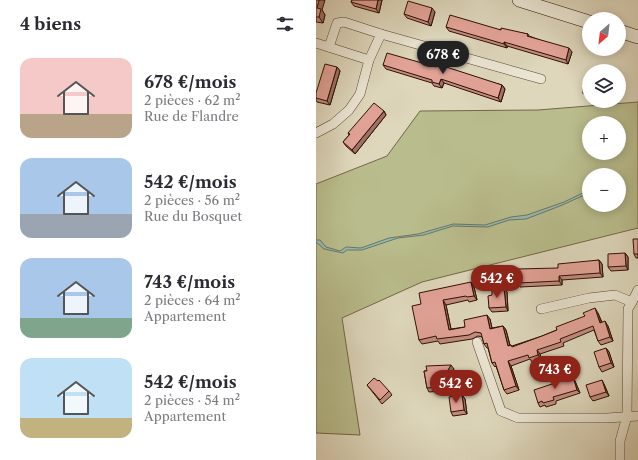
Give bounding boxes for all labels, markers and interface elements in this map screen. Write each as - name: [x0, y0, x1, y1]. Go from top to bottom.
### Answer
- north arrow: [582, 12, 626, 56]
- map controls: [582, 12, 626, 212]
- icon: filters: [274, 13, 296, 35]
- text: 4 biens: [20, 14, 81, 34]
- pin: 678 €: [415, 41, 471, 75]
- text: 678 €: [426, 46, 460, 62]
- button: layers: [582, 64, 626, 108]
- text: 678 €/mois: [144, 72, 236, 92]
- icon: home: [52, 74, 100, 122]
- text: 2 pièces · 62 m²: [144, 92, 241, 108]
- text: Rue de Flandre: [144, 108, 239, 124]
- button: +: [582, 116, 626, 160]
- button: −: [582, 168, 626, 212]
- text: 542 €/mois: [144, 172, 237, 192]
- icon: home: [52, 174, 100, 222]
- text: 2 pièces · 56 m²: [144, 192, 240, 208]
- text: Rue du Bosquet: [144, 208, 242, 224]
- pin: 542 €: [469, 265, 525, 299]
- text: 542 €: [480, 270, 514, 286]
- text: 743 €/mois: [144, 272, 235, 292]
- icon: home: [52, 274, 100, 322]
- text: 2 pièces · 64 m²: [144, 292, 241, 308]
- text: Appartement: [144, 308, 226, 324]
- pin: 743 €: [527, 356, 583, 390]
- text: 743 €: [539, 361, 571, 377]
- pin: 542 €: [428, 370, 484, 404]
- text: 542 €/mois: [144, 372, 237, 392]
- icon: home: [52, 374, 100, 422]
- text: 542 €: [439, 375, 473, 391]
- text: 2 pièces · 54 m²: [144, 392, 240, 408]
- text: Appartement: [144, 408, 226, 424]

